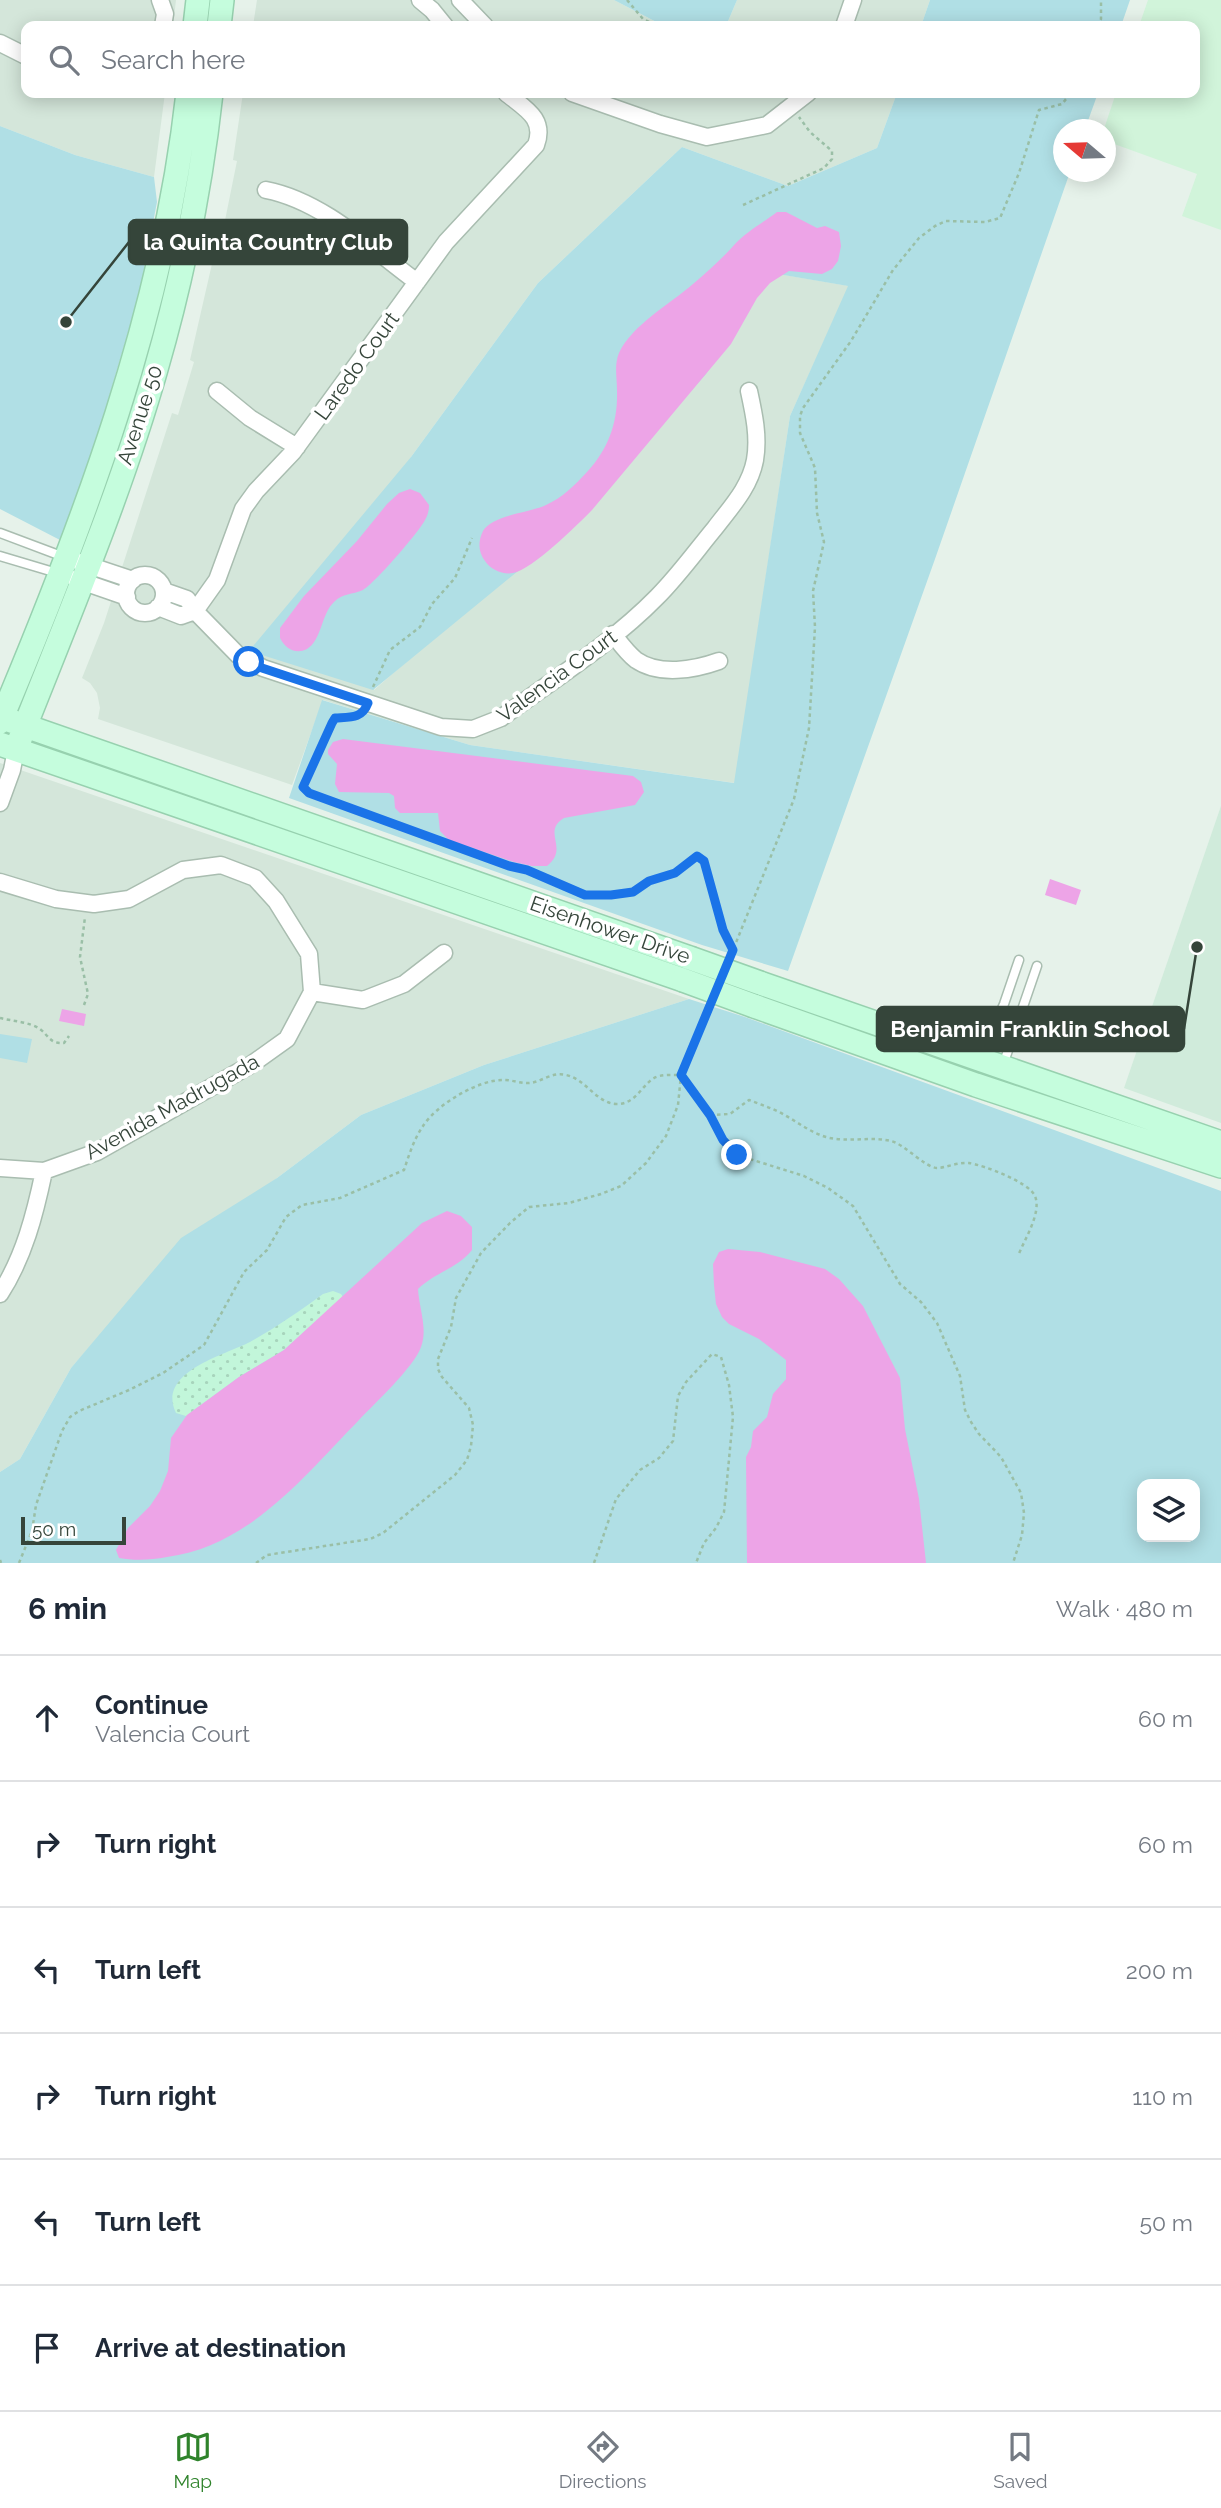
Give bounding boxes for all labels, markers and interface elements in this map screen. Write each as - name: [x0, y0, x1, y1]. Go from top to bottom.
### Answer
- search box: [21, 21, 1200, 98]
- icon: search: [45, 41, 83, 79]
- text: Search here: [101, 45, 245, 75]
- north arrow: [1053, 119, 1116, 182]
- callout: la Quinta Country Club: [129, 220, 407, 264]
- text: la Quinta Country Club: [143, 228, 393, 255]
- street label: Laredo Court: [309, 307, 404, 425]
- street label: Avenue 50: [112, 362, 167, 468]
- street label: Valencia Court: [492, 624, 621, 727]
- route start: [233, 646, 264, 677]
- street label: Eisenhower Drive: [527, 890, 694, 969]
- callout: Benjamin Franklin School: [877, 1007, 1184, 1051]
- text: Benjamin Franklin School: [890, 1015, 1170, 1042]
- street label: Avenida Madrugada: [80, 1048, 263, 1165]
- route end: [721, 1139, 752, 1170]
- map controls: [1137, 1479, 1200, 1542]
- button: layers: [1137, 1479, 1200, 1542]
- scale bar: [21, 1514, 126, 1546]
- text: 50 m: [32, 1518, 76, 1540]
- text: 6 min: [28, 1591, 107, 1626]
- text: Walk · 480 m: [1056, 1595, 1193, 1622]
- text: Continue: [95, 1690, 208, 1720]
- icon: ahead: [28, 1699, 66, 1737]
- text: 60 m: [1138, 1705, 1193, 1732]
- text: Valencia Court: [95, 1720, 250, 1747]
- icon: right: [28, 1825, 66, 1863]
- text: Turn right: [95, 1829, 216, 1859]
- text: 60 m: [1138, 1831, 1193, 1858]
- icon: left: [28, 1951, 66, 1989]
- text: Turn left: [95, 1955, 201, 1985]
- text: 200 m: [1126, 1957, 1193, 1984]
- icon: right: [28, 2077, 66, 2115]
- text: Turn right: [95, 2081, 216, 2111]
- text: 110 m: [1132, 2083, 1193, 2110]
- icon: left: [28, 2203, 66, 2241]
- text: Turn left: [95, 2207, 201, 2237]
- text: 50 m: [1139, 2209, 1193, 2236]
- icon: arrive: [28, 2329, 66, 2367]
- text: Arrive at destination: [95, 2333, 346, 2363]
- tab: Map: [173, 2428, 212, 2492]
- tab: Directions: [559, 2428, 647, 2492]
- tab: Saved: [993, 2428, 1048, 2492]

